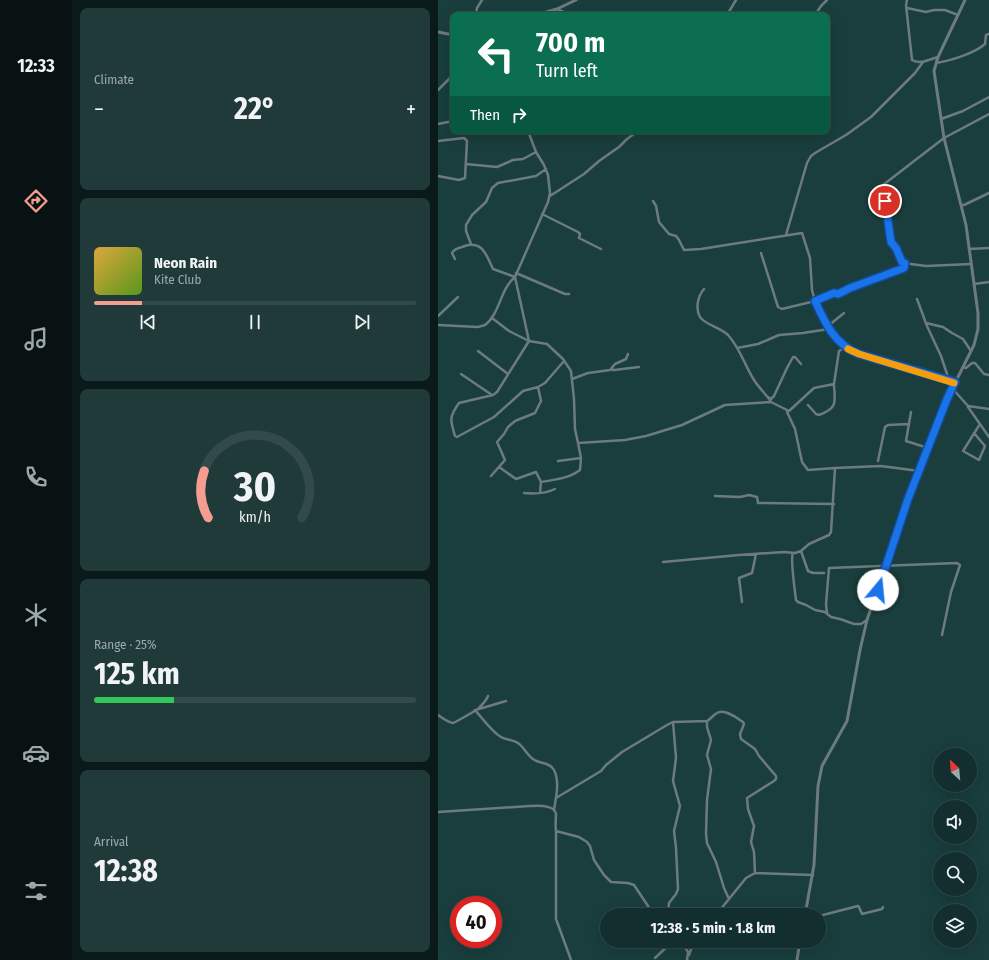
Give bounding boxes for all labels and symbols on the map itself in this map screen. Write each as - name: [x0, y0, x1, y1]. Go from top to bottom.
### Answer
- pin: [868, 184, 902, 218]
- position arrow: [857, 569, 899, 611]
- north arrow: [933, 748, 977, 792]
- speed limit sign: 40: [450, 896, 502, 948]

